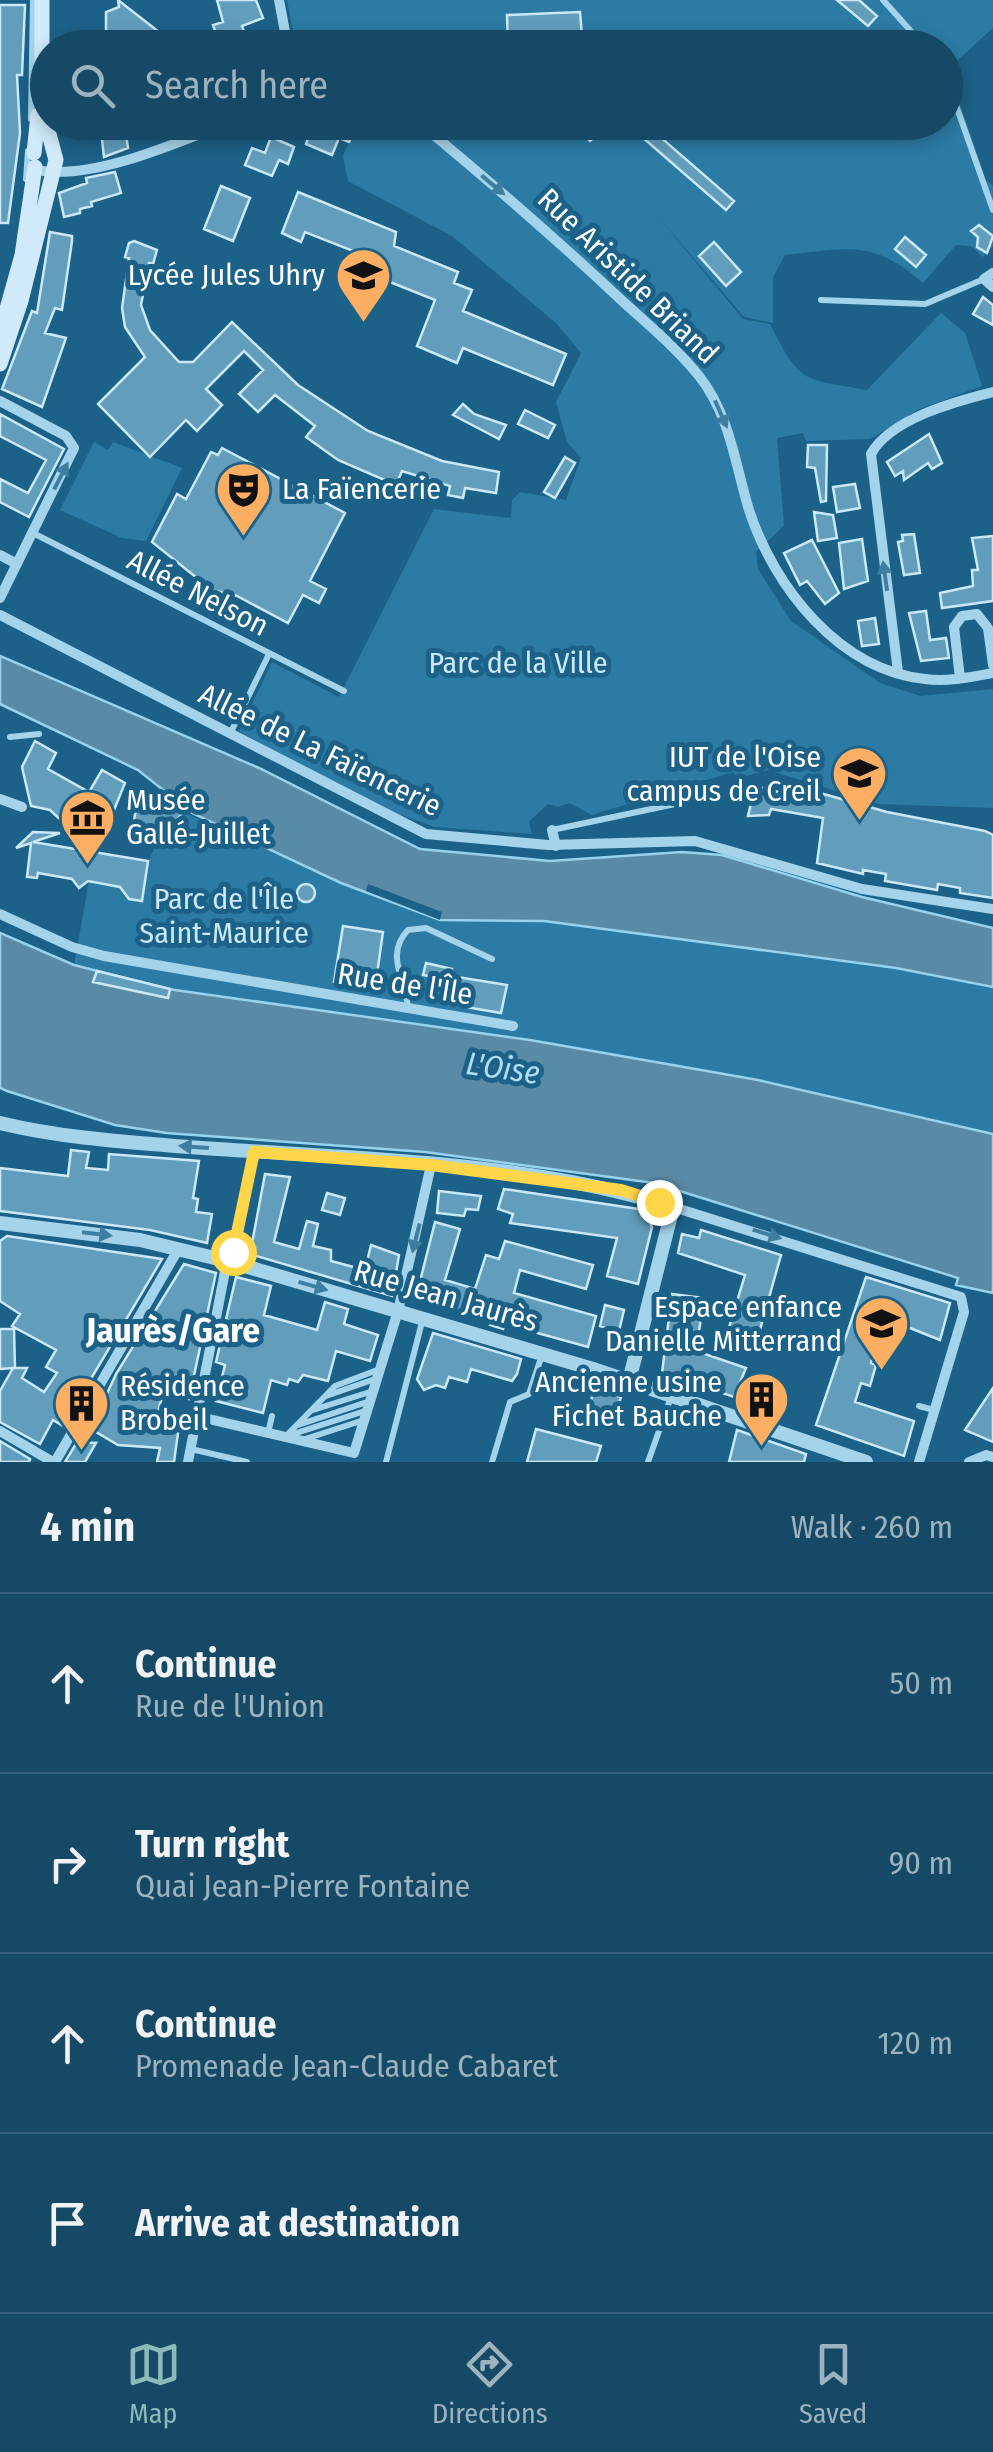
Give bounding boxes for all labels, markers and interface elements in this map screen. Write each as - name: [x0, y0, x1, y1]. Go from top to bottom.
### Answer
- search box: [30, 30, 963, 140]
- icon: search: [65, 58, 120, 113]
- text: Search here: [145, 62, 328, 108]
- one-way arrow: [481, 174, 506, 195]
- street label: Rue Aristide Briand: [530, 181, 726, 371]
- school or university icon: Lycée Jules Uhry: [334, 245, 394, 324]
- place label: Lycée Jules Uhry: [128, 257, 326, 293]
- one-way arrow: [713, 399, 729, 429]
- theatre icon: La Faïencerie: [213, 459, 273, 538]
- one-way arrow: [52, 462, 69, 491]
- place label: La Faïencerie: [282, 471, 441, 507]
- street label: Allée Nelson: [121, 542, 275, 644]
- one-way arrow: [877, 559, 893, 591]
- park label: Parc de la Ville: [428, 645, 608, 681]
- street label: Allée de La Faïencerie: [193, 676, 447, 824]
- place label: IUT de l'Oise campus de Creil: [627, 739, 821, 809]
- school or university icon: IUT de l'Oise campus de Creil: [830, 744, 890, 823]
- place label: Musée Gallé-Juillet: [126, 782, 271, 852]
- museum icon: Musée Gallé-Juillet: [57, 787, 117, 866]
- park label: Parc de l'Île Saint-Maurice: [139, 881, 309, 951]
- street label: Rue de l'Île: [335, 956, 475, 1012]
- water label: L'Oise: [464, 1044, 542, 1092]
- one-way arrow: [177, 1139, 209, 1155]
- route end: [637, 1180, 683, 1226]
- one-way arrow: [408, 1223, 424, 1254]
- one-way arrow: [81, 1226, 113, 1242]
- one-way arrow: [752, 1227, 782, 1242]
- route start: [211, 1230, 257, 1276]
- street label: Rue Jean Jaurès: [350, 1253, 542, 1339]
- one-way arrow: [298, 1279, 328, 1294]
- place label: Espace enfance Danielle Mitterrand: [605, 1289, 842, 1359]
- school or university icon: Espace enfance Danielle Mitterrand: [851, 1294, 911, 1373]
- district label: Jaurès/Gare: [85, 1309, 260, 1351]
- place label: Ancienne usine Fichet Bauche: [535, 1364, 722, 1434]
- place label: Résidence Brobeil: [120, 1368, 245, 1438]
- building icon: Ancienne usine Fichet Bauche: [731, 1369, 791, 1448]
- building icon: Résidence Brobeil: [51, 1373, 111, 1452]
- text: 4 min: [40, 1502, 135, 1552]
- text: Walk · 260 m: [791, 1508, 953, 1546]
- text: Continue: [135, 1641, 276, 1687]
- icon: ahead: [40, 1656, 95, 1711]
- text: 50 m: [890, 1664, 953, 1702]
- text: Rue de l'Union: [135, 1687, 325, 1725]
- text: Turn right: [135, 1821, 289, 1867]
- icon: right: [40, 1836, 95, 1891]
- text: 90 m: [889, 1844, 953, 1882]
- text: Quai Jean-Pierre Fontaine: [135, 1867, 470, 1905]
- text: Continue: [135, 2001, 276, 2047]
- icon: ahead: [40, 2016, 95, 2071]
- text: 120 m: [878, 2024, 953, 2062]
- text: Promenade Jean-Claude Cabaret: [135, 2047, 558, 2085]
- icon: arrive: [40, 2196, 95, 2251]
- text: Arrive at destination: [135, 2200, 460, 2246]
- tab: Map: [126, 2337, 181, 2430]
- tab: Directions: [432, 2337, 548, 2430]
- tab: Saved: [799, 2337, 867, 2430]

